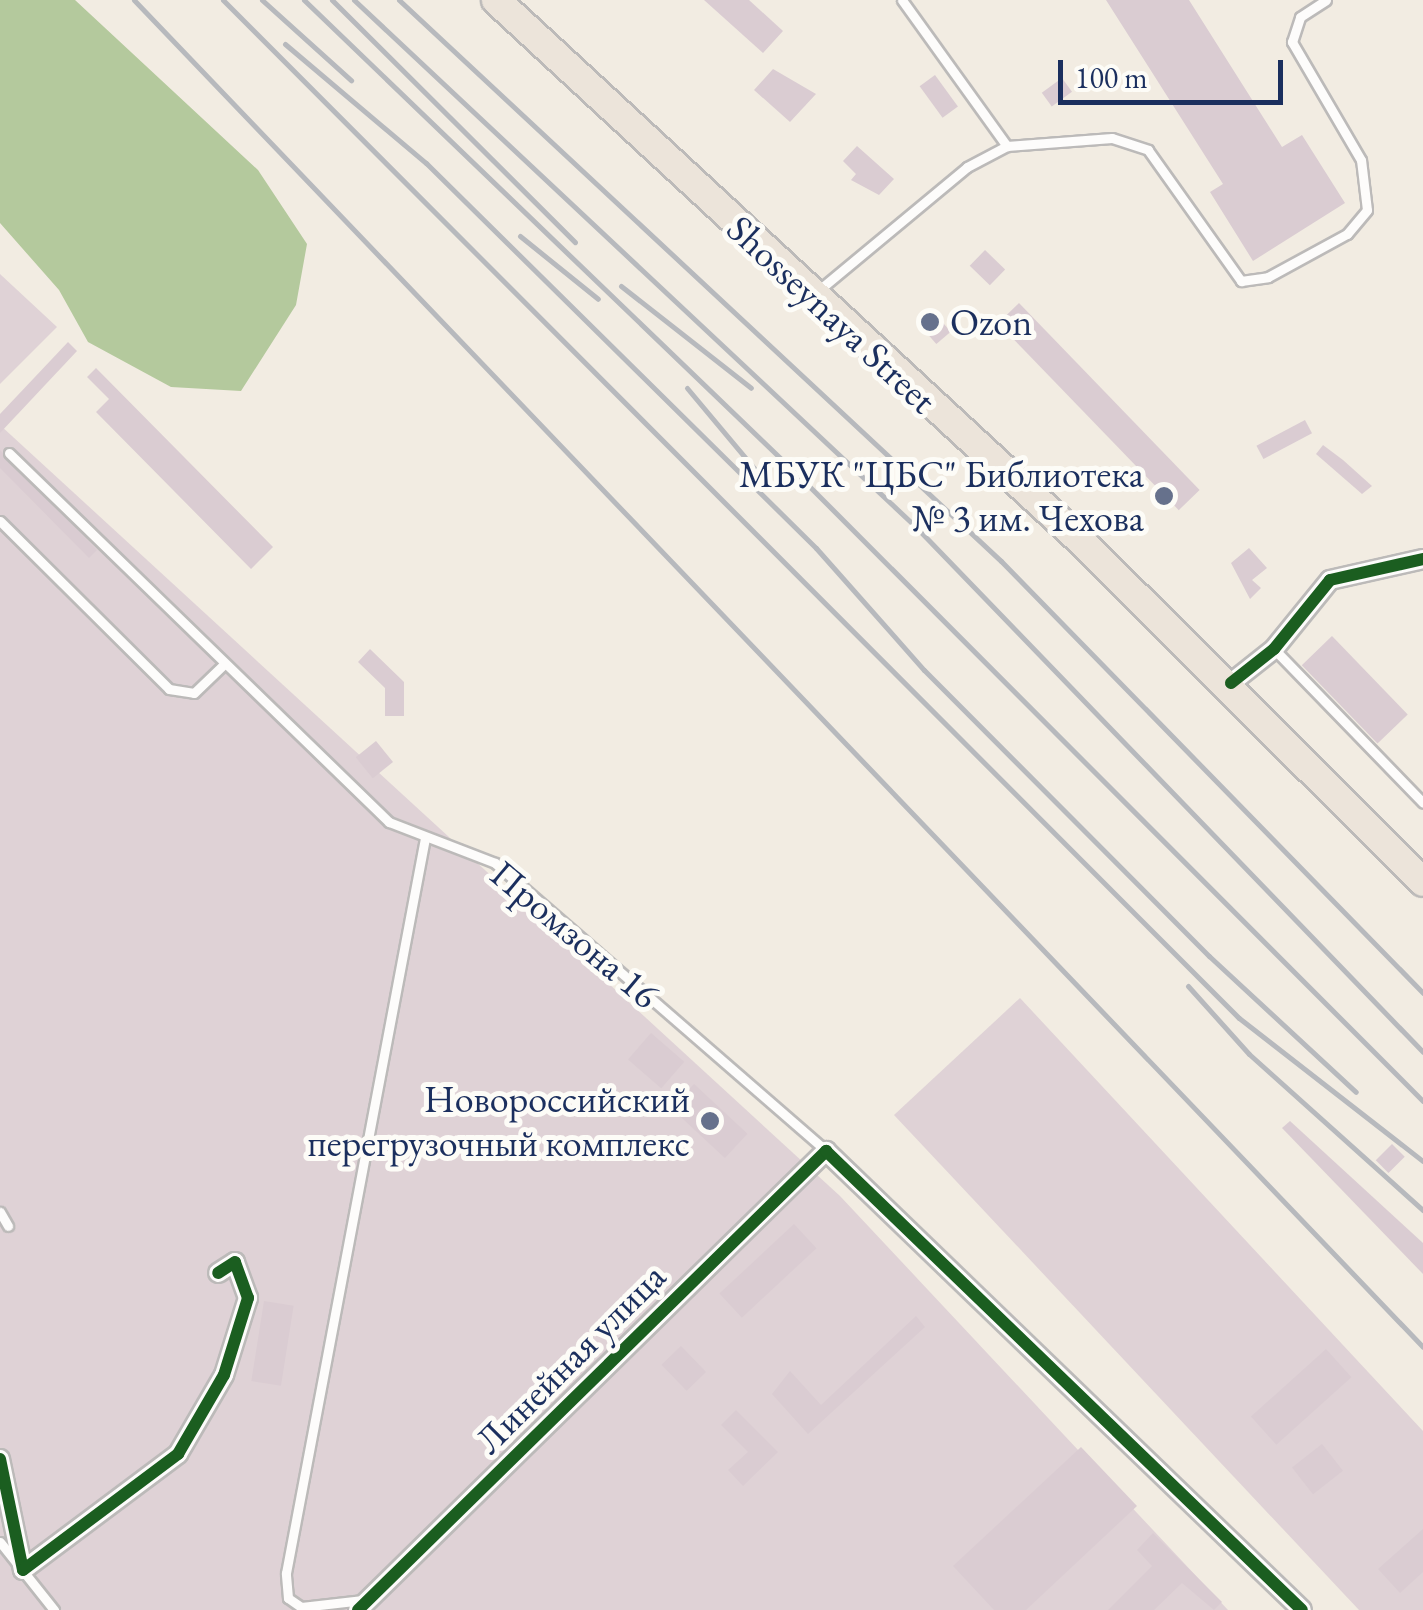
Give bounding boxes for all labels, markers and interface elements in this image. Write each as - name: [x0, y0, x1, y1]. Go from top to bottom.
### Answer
- scale bar: [1063, 40, 1288, 102]
- text: 100 m: [1075, 58, 1148, 97]
- street label: Shosseynaya Street: [718, 206, 946, 422]
- place label: Ozon: [950, 299, 1032, 345]
- marker: Ozon: [919, 311, 941, 333]
- place label: МБУК "ЦБС" Библиотека № 3 им. Чехова: [739, 451, 1144, 540]
- marker: МБУК "ЦБС" Библиотека № 3 им. Чехова: [1153, 485, 1175, 507]
- street label: Промзона 16: [482, 850, 668, 1018]
- place label: Новороссийский перегрузочный комплекс: [308, 1076, 690, 1166]
- marker: Новороссийский перегрузочный комплекс: [699, 1110, 721, 1132]
- street label: Линейная улица: [465, 1253, 675, 1463]

